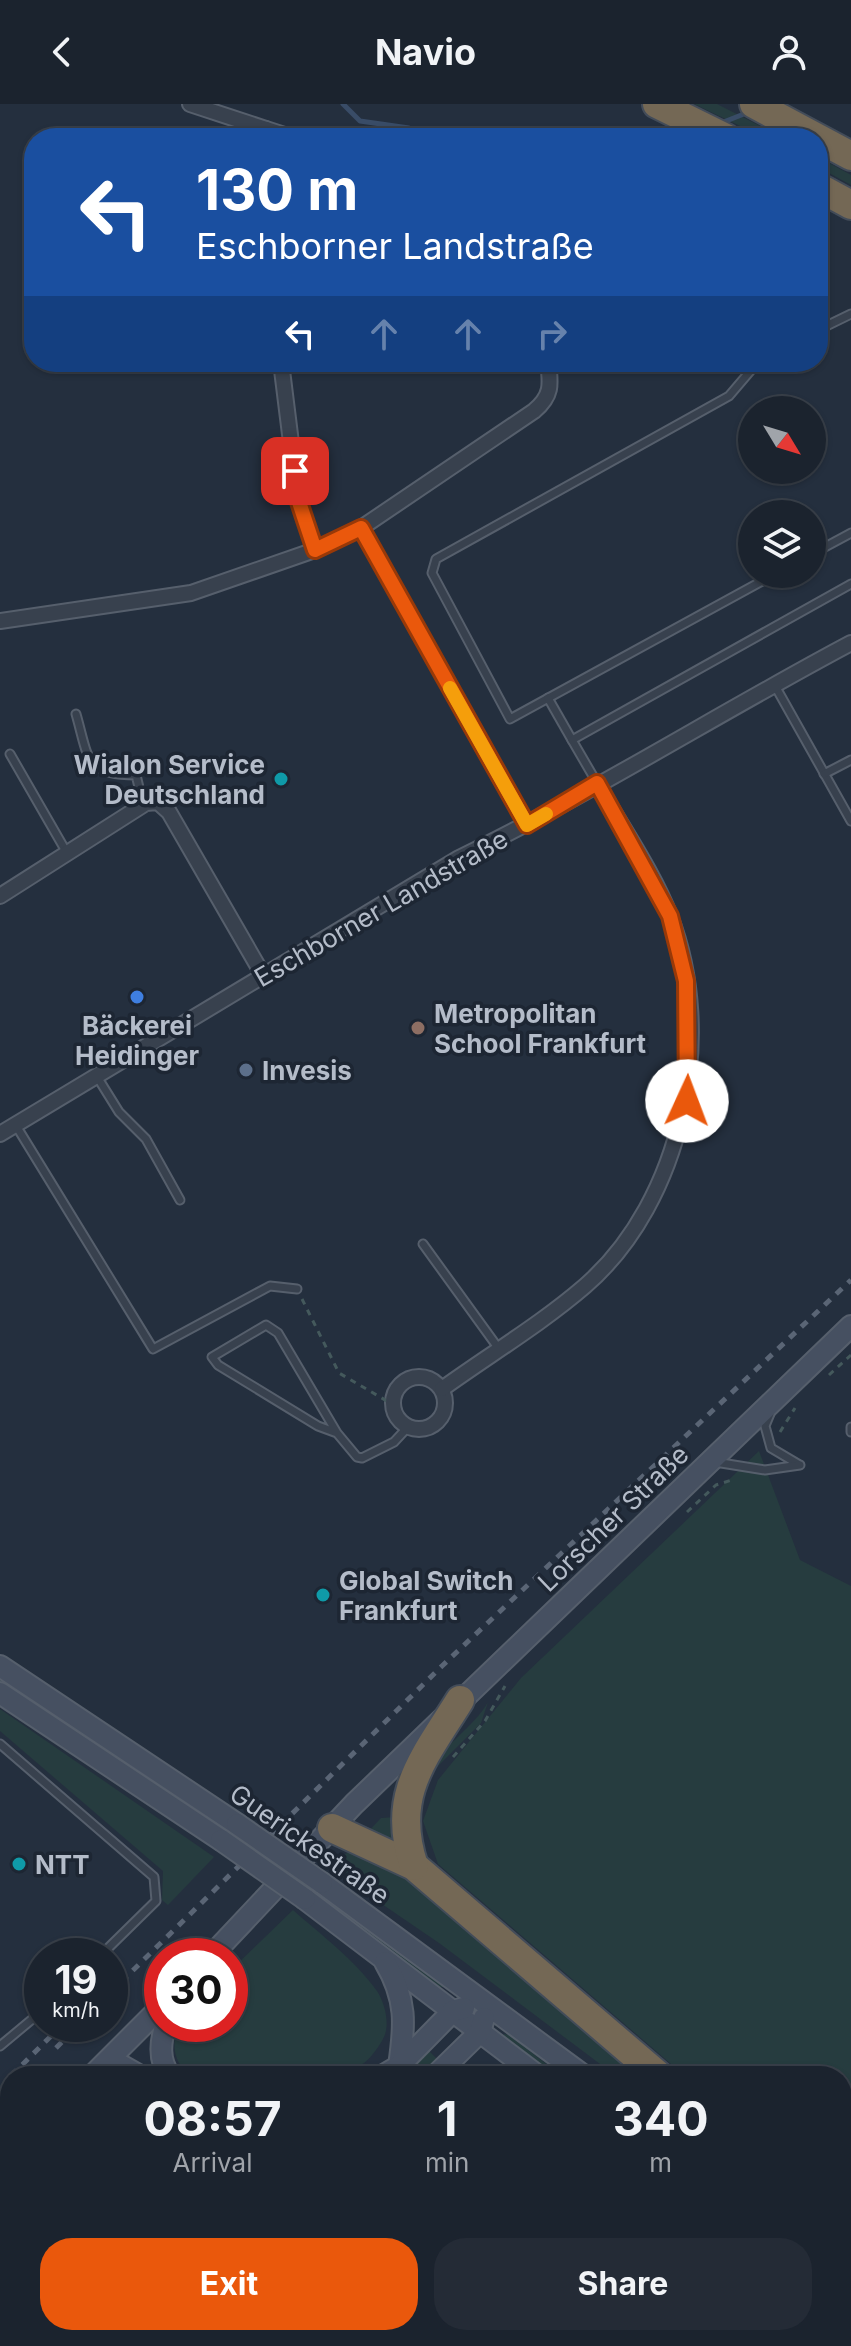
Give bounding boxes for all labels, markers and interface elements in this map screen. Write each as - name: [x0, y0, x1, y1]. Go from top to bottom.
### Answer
- icon: back: [40, 30, 84, 74]
- text: Navio: [375, 30, 476, 74]
- icon: person: [767, 30, 811, 74]
- text: 130 m: [196, 156, 358, 224]
- icon: left: [64, 160, 168, 264]
- text: Eschborner Landstraße: [196, 224, 594, 268]
- icon: left: [278, 312, 322, 356]
- icon: ahead: [362, 312, 406, 356]
- icon: ahead: [446, 312, 490, 356]
- icon: right: [530, 312, 574, 356]
- north arrow: [738, 396, 826, 484]
- map controls: [738, 396, 826, 588]
- pin: [261, 437, 329, 505]
- icon: arrive: [273, 449, 317, 493]
- button: layers: [738, 500, 826, 588]
- place label: Wialon Service Deutschland: [74, 749, 265, 810]
- marker: Wialon Service Deutschland: [272, 770, 290, 788]
- street label: Eschborner Landstraße: [249, 823, 513, 993]
- marker: Bäckerei Heidinger: [128, 988, 146, 1006]
- place label: Metropolitan School Frankfurt: [434, 998, 647, 1059]
- place label: Bäckerei Heidinger: [75, 1010, 199, 1071]
- marker: Metropolitan School Frankfurt: [409, 1019, 427, 1037]
- place label: Invesis: [262, 1055, 352, 1086]
- position arrow: [645, 1059, 729, 1143]
- marker: Invesis: [237, 1061, 255, 1079]
- street label: Lorscher Straße: [531, 1438, 695, 1598]
- place label: Global Switch Frankfurt: [339, 1565, 513, 1626]
- marker: Global Switch Frankfurt: [314, 1586, 332, 1604]
- street label: Guerickestraße: [224, 1777, 396, 1911]
- place label: NTT: [35, 1849, 90, 1880]
- marker: NTT: [10, 1855, 28, 1873]
- speed limit sign: 30: [144, 1938, 248, 2042]
- text: 19: [54, 1955, 98, 2004]
- text: km/h: [52, 1998, 100, 2022]
- text: 08:57: [143, 2089, 282, 2148]
- text: 1: [437, 2089, 458, 2148]
- text: 340: [613, 2089, 709, 2148]
- text: Arrival: [172, 2147, 253, 2178]
- text: min: [425, 2147, 469, 2178]
- text: m: [649, 2147, 672, 2178]
- button: Exit: [40, 2238, 418, 2330]
- button: Share: [434, 2238, 812, 2330]

